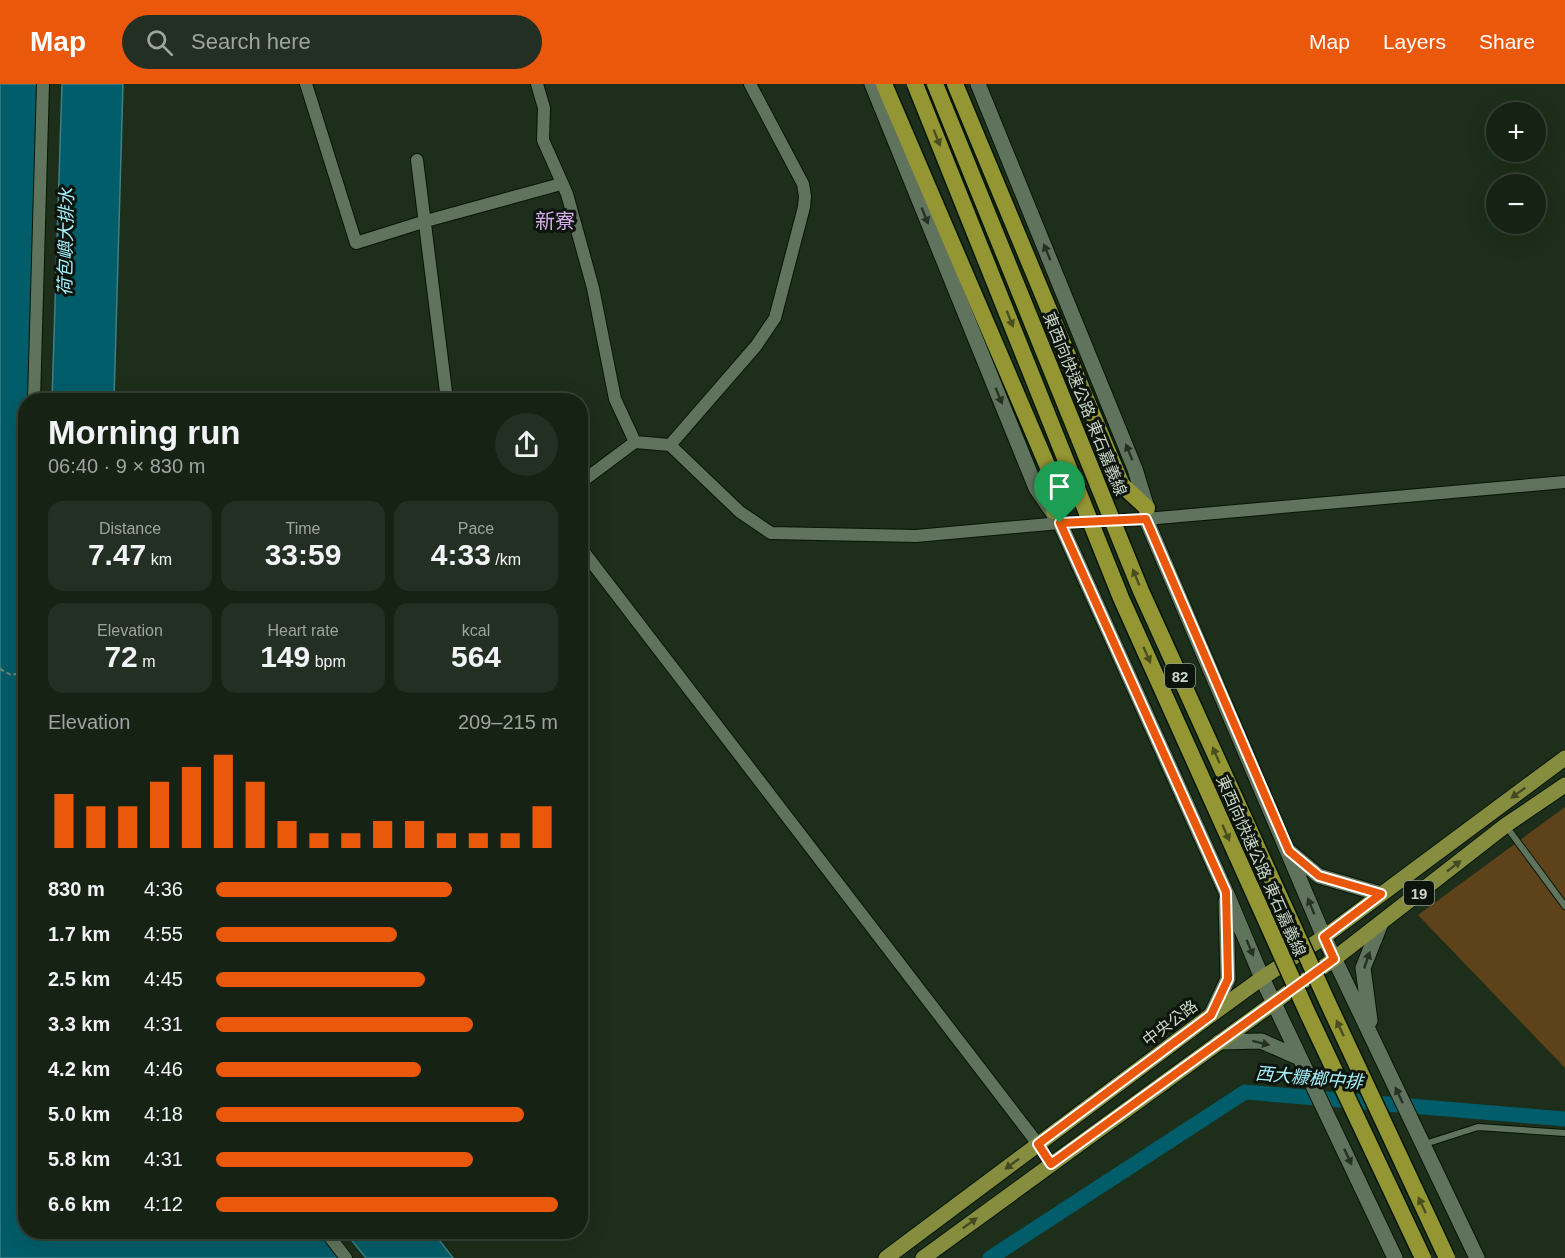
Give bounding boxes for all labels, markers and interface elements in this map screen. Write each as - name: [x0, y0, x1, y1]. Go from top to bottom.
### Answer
- search box: [122, 15, 542, 69]
- text: Map: [30, 26, 86, 57]
- icon: search: [143, 26, 176, 59]
- text: Search here: [191, 29, 311, 54]
- text: Map: [1309, 30, 1350, 53]
- text: Layers: [1383, 30, 1446, 53]
- text: Share: [1479, 30, 1535, 53]
- map controls: [1486, 102, 1546, 234]
- button: +: [1486, 102, 1546, 162]
- one-way arrow: [933, 129, 942, 147]
- button: −: [1486, 174, 1546, 234]
- water label: 荷包嶼大排水: [55, 187, 77, 296]
- one-way arrow: [921, 207, 930, 225]
- district label: 新寮: [535, 210, 575, 232]
- one-way arrow: [1042, 243, 1052, 261]
- one-way arrow: [1006, 310, 1015, 328]
- street label: 東西向快速公路 東石嘉義線: [1040, 310, 1130, 498]
- one-way arrow: [994, 388, 1004, 406]
- button: share: [495, 413, 558, 476]
- text: Morning run: [48, 414, 240, 451]
- one-way arrow: [1124, 443, 1133, 461]
- text: 06:40 · 9 × 830 m: [48, 455, 205, 477]
- pin: [1034, 461, 1085, 523]
- icon: arrive: [1043, 470, 1076, 503]
- text: Distance: [99, 520, 161, 537]
- text: Time: [286, 520, 320, 537]
- text: Pace: [458, 520, 494, 537]
- text: 7.47: [88, 538, 146, 571]
- text: 33:59: [265, 538, 341, 571]
- text: 4:33: [431, 538, 491, 571]
- text: km: [146, 551, 172, 568]
- text: /km: [491, 551, 521, 568]
- one-way arrow: [1131, 568, 1141, 586]
- text: Elevation: [97, 622, 163, 639]
- text: Heart rate: [267, 622, 339, 639]
- text: kcal: [462, 622, 490, 639]
- text: 72: [104, 640, 138, 673]
- text: 149: [260, 640, 310, 673]
- text: 564: [451, 640, 501, 673]
- one-way arrow: [1142, 646, 1152, 664]
- text: m: [138, 653, 156, 670]
- text: bpm: [310, 653, 346, 670]
- road number: 82: [1165, 664, 1195, 688]
- text: Elevation: [48, 711, 130, 733]
- text: 209–215 m: [458, 711, 558, 733]
- one-way arrow: [1211, 747, 1220, 764]
- street label: 東西向快速公路 東石嘉義線: [1213, 773, 1309, 959]
- one-way arrow: [1510, 787, 1526, 799]
- one-way arrow: [1222, 824, 1232, 842]
- one-way arrow: [1447, 860, 1462, 872]
- text: 830 m: [48, 878, 105, 900]
- text: 4:36: [144, 878, 183, 900]
- road number: 19: [1404, 881, 1434, 905]
- one-way arrow: [1306, 897, 1315, 915]
- text: 1.7 km: [48, 923, 110, 945]
- text: 4:55: [144, 923, 183, 945]
- one-way arrow: [1246, 939, 1255, 957]
- one-way arrow: [1362, 951, 1372, 969]
- text: 2.5 km: [48, 968, 110, 990]
- text: 4:45: [144, 968, 183, 990]
- street label: 中央公路: [1139, 997, 1201, 1049]
- text: 3.3 km: [48, 1013, 110, 1035]
- text: 4:31: [144, 1013, 183, 1035]
- one-way arrow: [1335, 1020, 1344, 1037]
- one-way arrow: [1252, 1039, 1270, 1049]
- text: 4.2 km: [48, 1058, 110, 1080]
- text: 4:46: [144, 1058, 183, 1080]
- water label: 西大糠榔中排: [1254, 1063, 1366, 1093]
- one-way arrow: [1394, 1086, 1404, 1104]
- text: 5.0 km: [48, 1103, 110, 1125]
- text: 4:18: [144, 1103, 183, 1125]
- text: 5.8 km: [48, 1148, 110, 1170]
- text: 4:31: [144, 1148, 183, 1170]
- one-way arrow: [1343, 1149, 1352, 1166]
- one-way arrow: [1004, 1158, 1020, 1170]
- text: 6.6 km: [48, 1193, 110, 1215]
- text: 4:12: [144, 1193, 183, 1215]
- one-way arrow: [1418, 1197, 1427, 1214]
- one-way arrow: [963, 1218, 978, 1230]

